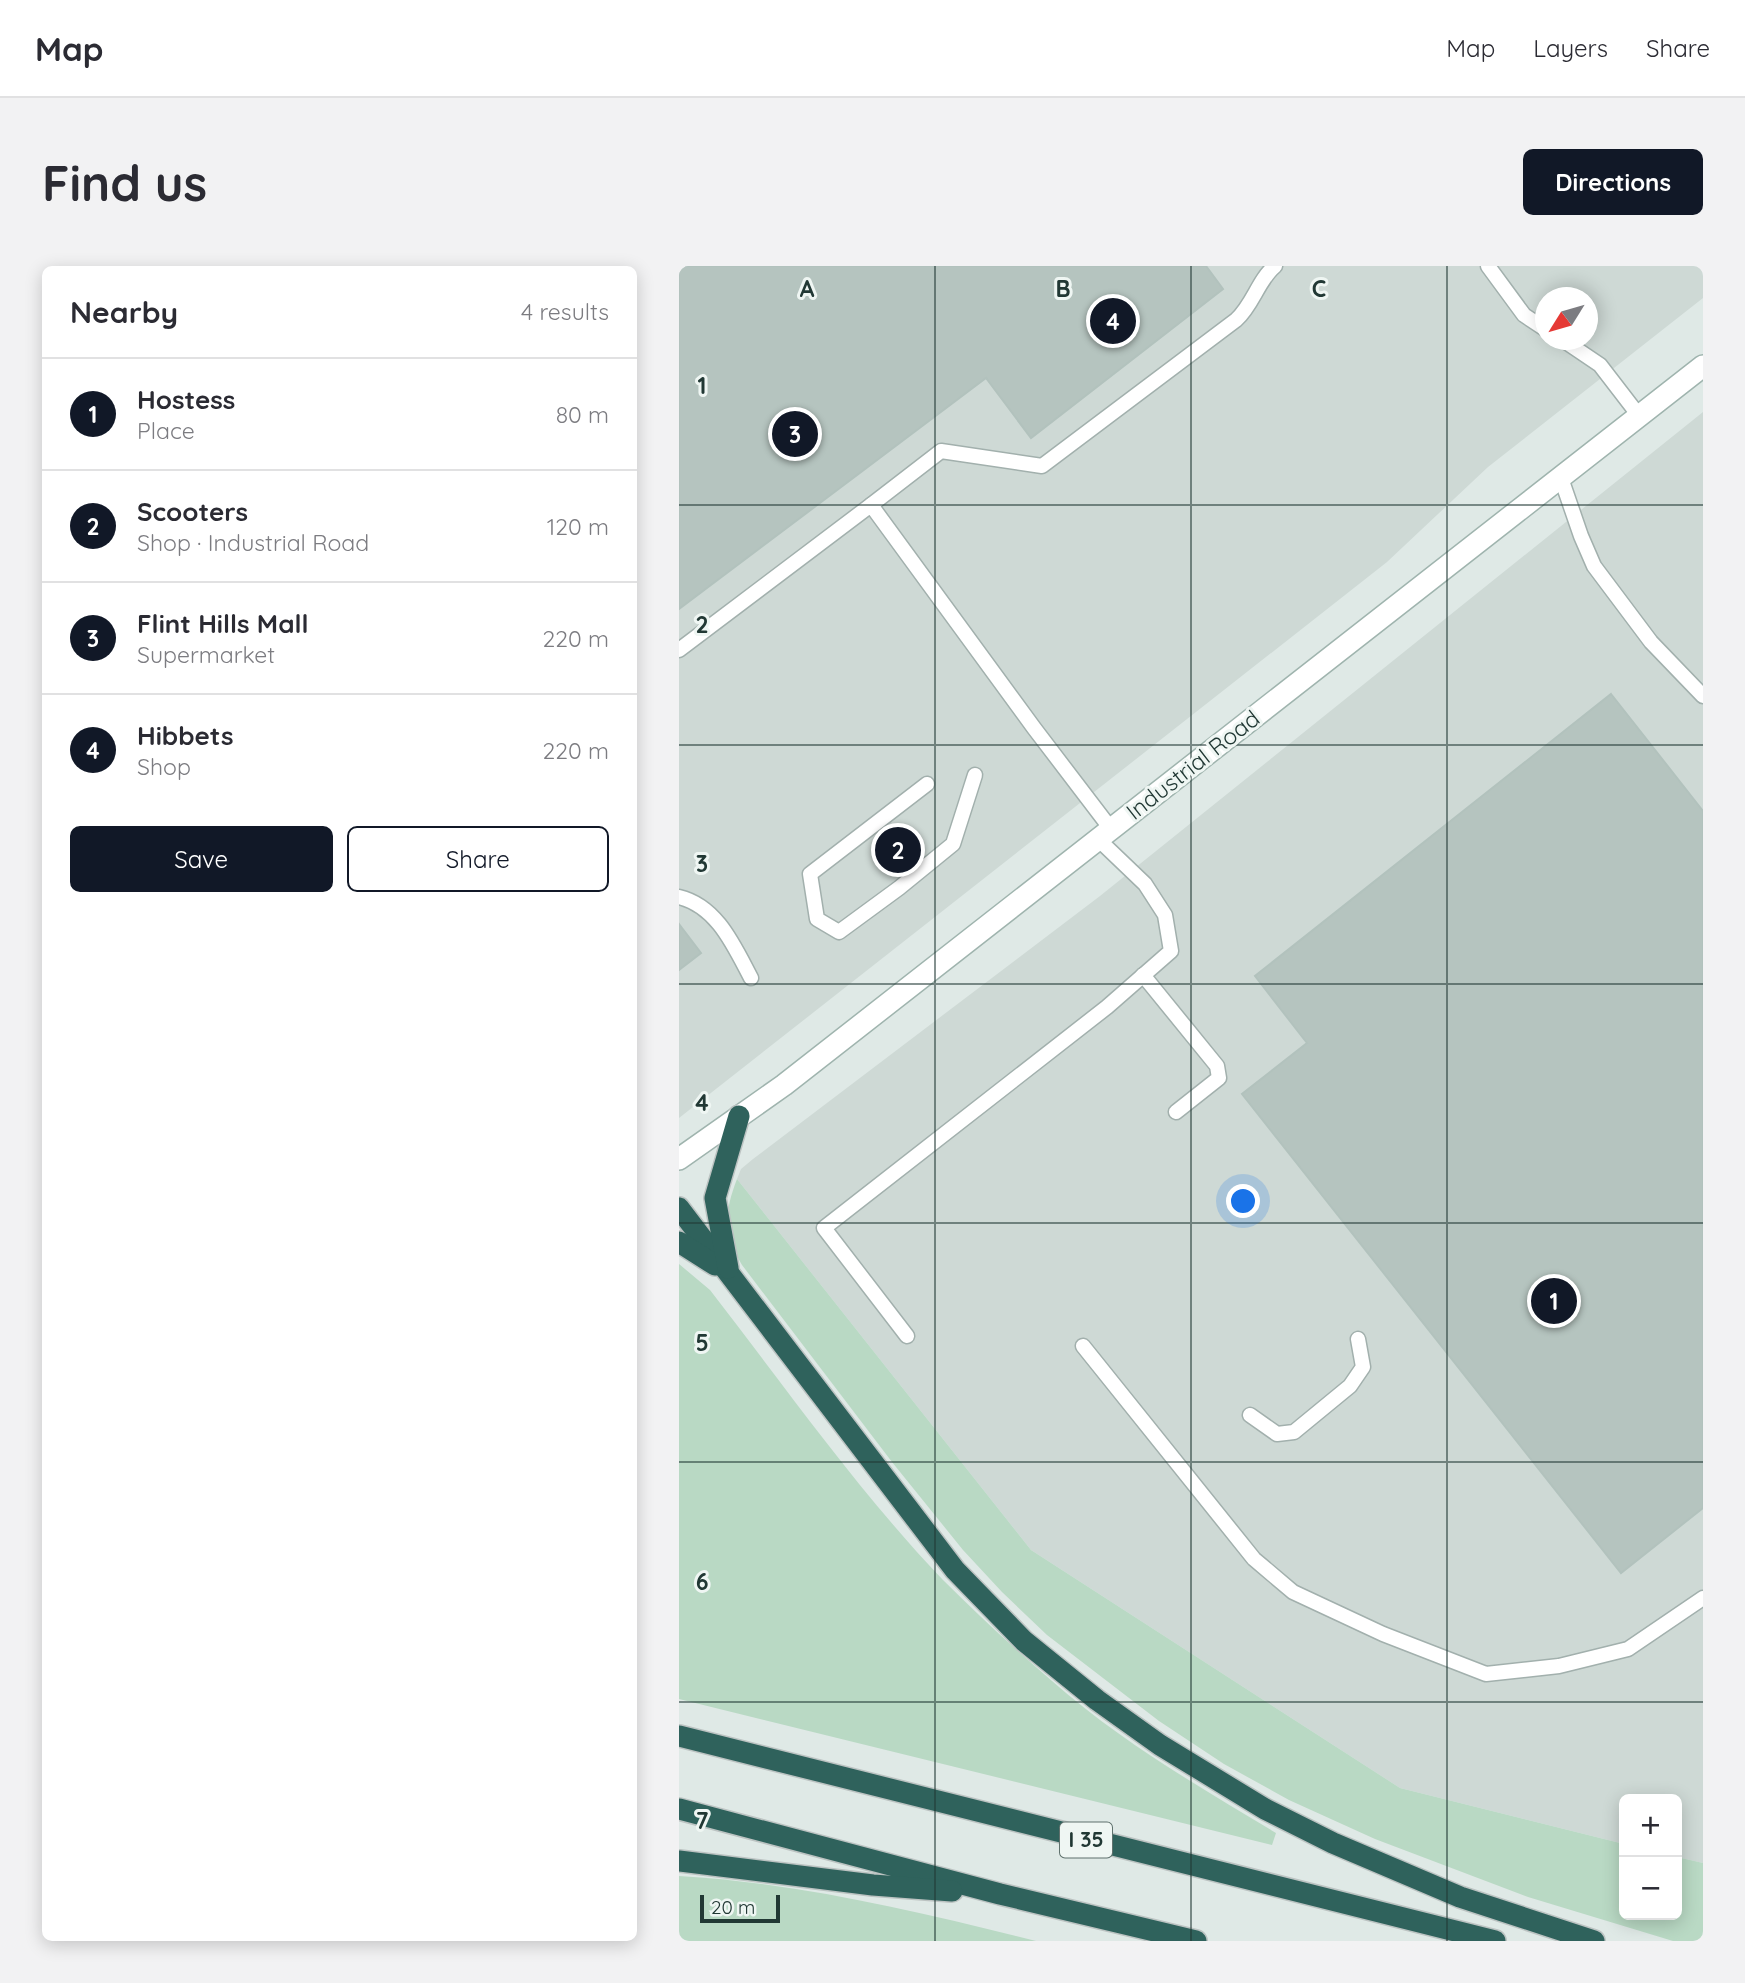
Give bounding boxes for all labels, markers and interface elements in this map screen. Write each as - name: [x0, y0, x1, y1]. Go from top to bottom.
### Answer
- text: Map: [35, 28, 103, 69]
- text: Map: [1446, 33, 1495, 63]
- text: Layers: [1533, 33, 1608, 63]
- text: Share: [1646, 33, 1710, 63]
- button: Directions: [1523, 149, 1703, 215]
- text: Find us: [42, 152, 207, 213]
- text: A: [800, 274, 815, 303]
- text: B: [1055, 274, 1071, 303]
- text: C: [1312, 274, 1326, 303]
- north arrow: [1535, 287, 1598, 350]
- text: Nearby: [70, 293, 178, 331]
- pin: 4: [1090, 295, 1136, 347]
- text: 4 results: [521, 297, 609, 326]
- text: 1: [698, 371, 706, 400]
- text: Hostess: [137, 383, 235, 416]
- text: 1: [89, 400, 97, 429]
- text: 80 m: [556, 400, 609, 429]
- pin: 3: [772, 408, 818, 460]
- text: Place: [137, 416, 195, 445]
- text: Scooters: [137, 495, 248, 528]
- text: 2: [86, 512, 100, 541]
- text: 120 m: [547, 512, 609, 541]
- text: Shop · Industrial Road: [137, 528, 369, 557]
- text: Flint Hills Mall: [137, 607, 309, 640]
- text: 2: [695, 610, 709, 639]
- text: 3: [87, 624, 99, 653]
- text: 220 m: [543, 624, 609, 653]
- text: Supermarket: [137, 640, 275, 669]
- street label: Industrial Road: [1120, 704, 1265, 826]
- text: Hibbets: [137, 719, 234, 752]
- text: 4: [86, 736, 100, 765]
- text: 220 m: [543, 736, 609, 765]
- text: Shop: [137, 752, 191, 781]
- pin: 2: [875, 824, 921, 876]
- button: Save: [70, 826, 333, 892]
- button: Share: [347, 826, 609, 892]
- text: 3: [696, 849, 708, 878]
- text: 4: [695, 1088, 709, 1117]
- your location: [1226, 1184, 1260, 1218]
- pin: 1: [1531, 1275, 1577, 1327]
- text: 5: [695, 1328, 709, 1357]
- text: 6: [696, 1567, 708, 1596]
- map controls: [1619, 1794, 1682, 1920]
- button: +: [1619, 1794, 1682, 1857]
- text: 7: [696, 1806, 709, 1835]
- road number: I 35: [1060, 1822, 1112, 1858]
- button: −: [1619, 1857, 1682, 1920]
- scale bar: [700, 1892, 781, 1924]
- text: 20 m: [711, 1895, 755, 1919]

